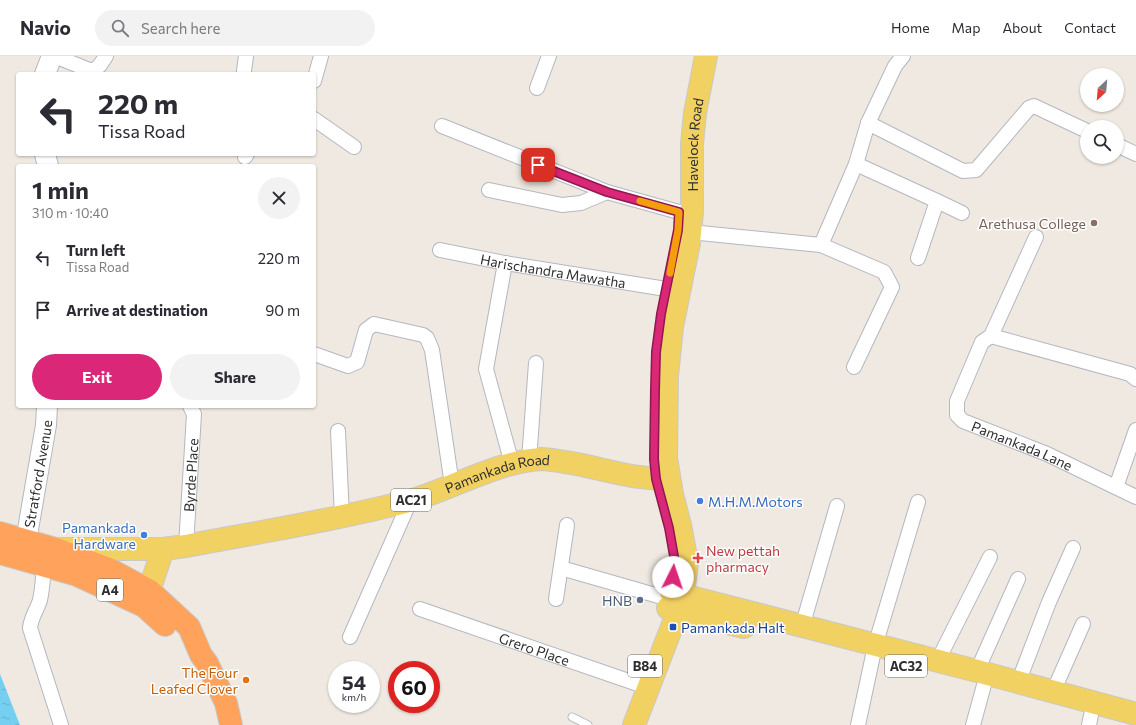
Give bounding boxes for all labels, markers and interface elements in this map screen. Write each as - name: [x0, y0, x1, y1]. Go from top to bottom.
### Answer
- search box: [95, 10, 375, 46]
- text: Navio: [20, 16, 71, 39]
- icon: search: [109, 17, 131, 39]
- text: Search here: [141, 19, 220, 37]
- text: Home: [891, 19, 930, 36]
- text: Map: [952, 19, 980, 36]
- text: About: [1002, 19, 1042, 36]
- text: Contact: [1064, 19, 1116, 36]
- north arrow: [1080, 68, 1124, 112]
- map controls: [1080, 68, 1124, 164]
- text: 220 m: [98, 86, 178, 120]
- icon: left: [32, 88, 84, 140]
- street label: Havelock Road: [684, 96, 706, 191]
- text: Tissa Road: [98, 120, 185, 142]
- button: search: [1080, 120, 1124, 164]
- pin: [521, 148, 555, 182]
- icon: arrive: [527, 154, 549, 176]
- text: 1 min: [32, 175, 89, 204]
- button: close: [258, 177, 300, 219]
- text: 310 m · 10:40: [32, 205, 109, 221]
- place label: Arethusa College: [978, 215, 1086, 232]
- marker: Arethusa College: [1089, 218, 1099, 228]
- text: Turn left: [66, 241, 125, 259]
- icon: left: [32, 247, 54, 269]
- text: 220 m: [258, 249, 300, 267]
- street label: Harischandra Mawatha: [479, 250, 627, 291]
- text: Tissa Road: [66, 259, 129, 275]
- icon: arrive: [32, 299, 54, 321]
- text: Arrive at destination: [66, 301, 208, 319]
- text: 90 m: [265, 301, 300, 319]
- button: Exit: [32, 354, 162, 400]
- button: Share: [170, 354, 300, 400]
- street label: Pamankada Lane: [969, 417, 1075, 474]
- street label: Stratford Avenue: [20, 420, 55, 529]
- street label: Byrde Place: [180, 438, 201, 512]
- street label: Pamankada Road: [442, 450, 551, 496]
- road number: AC21: [391, 489, 431, 511]
- place label: M.H.M.Motors: [708, 493, 803, 510]
- marker: M.H.M.Motors: [695, 496, 705, 506]
- place label: Pamankada Hardware: [62, 519, 136, 552]
- marker: Pamankada Hardware: [139, 530, 149, 540]
- place label: New pettah pharmacy: [706, 542, 780, 575]
- marker: New pettah pharmacy: [693, 553, 703, 563]
- position arrow: [652, 556, 694, 598]
- road number: A4: [97, 579, 123, 601]
- place label: HNB: [602, 592, 632, 609]
- marker: HNB: [635, 595, 645, 605]
- place label: Pamankada Halt: [681, 619, 785, 636]
- marker: Pamankada Halt: [668, 622, 678, 632]
- street label: Grero Place: [497, 628, 572, 668]
- road number: B84: [628, 655, 662, 677]
- road number: AC32: [885, 655, 927, 677]
- speed limit sign: 60: [388, 661, 440, 713]
- place label: The Four Leafed Clover: [151, 664, 238, 697]
- text: 54: [342, 670, 366, 694]
- marker: The Four Leafed Clover: [241, 675, 251, 685]
- text: km/h: [342, 691, 366, 703]

